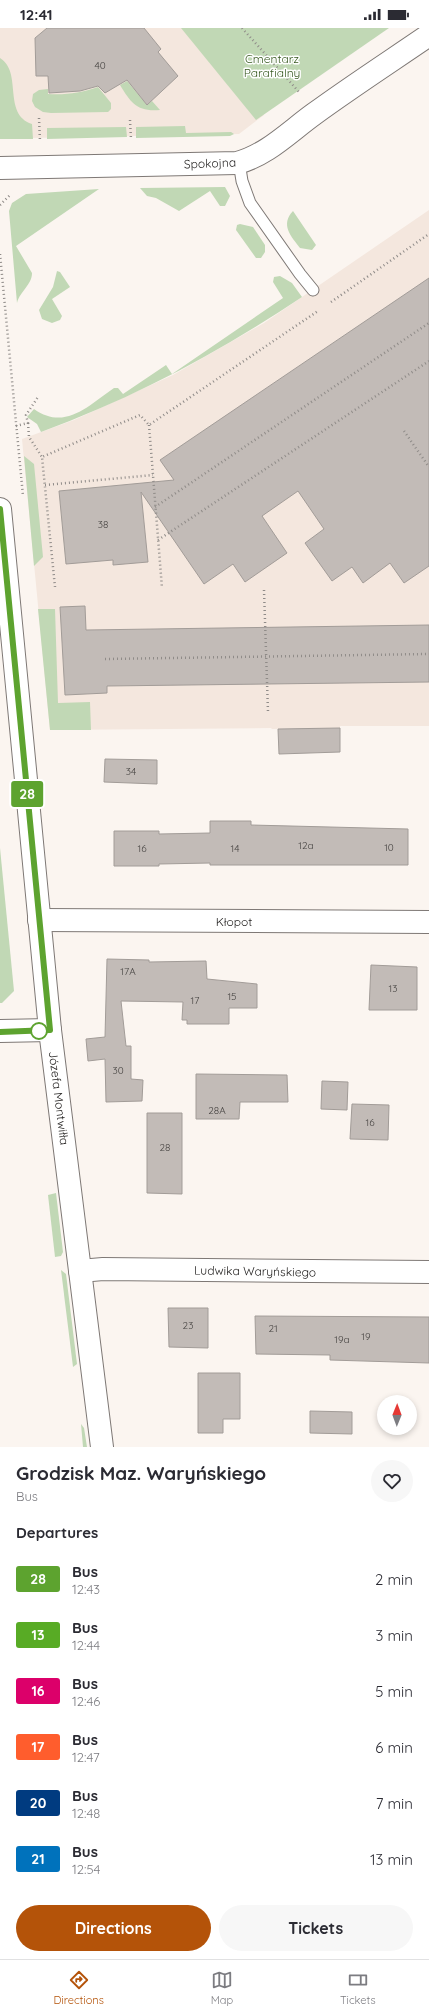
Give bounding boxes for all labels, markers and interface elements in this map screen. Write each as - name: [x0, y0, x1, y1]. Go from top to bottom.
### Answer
- text: 12:41: [20, 5, 53, 24]
- park label: Cmentarz Parafialny: [244, 51, 300, 80]
- house number: 40: [94, 59, 106, 72]
- street label: Spokojna: [184, 155, 236, 171]
- house number: 38: [98, 518, 108, 531]
- house number: 34: [126, 765, 136, 778]
- line badge: 28: [9, 781, 45, 807]
- text: 28: [19, 785, 35, 803]
- house number: 12a: [298, 839, 314, 852]
- house number: 10: [384, 841, 394, 854]
- house number: 16: [137, 842, 147, 855]
- house number: 14: [231, 842, 239, 855]
- street label: Kłopot: [216, 914, 252, 929]
- house number: 17A: [120, 965, 136, 978]
- house number: 13: [389, 982, 397, 995]
- house number: 15: [227, 990, 237, 1003]
- house number: 17: [191, 994, 199, 1007]
- unlabelled marker: [30, 1022, 48, 1040]
- street label: Józefa Montwiłła: [46, 1050, 72, 1146]
- house number: 30: [112, 1064, 124, 1077]
- house number: 28A: [208, 1104, 226, 1117]
- house number: 16: [365, 1116, 375, 1129]
- house number: 28: [160, 1141, 170, 1154]
- street label: Ludwika Waryńskiego: [194, 1262, 316, 1280]
- house number: 23: [183, 1319, 193, 1332]
- house number: 21: [268, 1322, 278, 1335]
- house number: 19: [361, 1330, 371, 1343]
- house number: 19a: [334, 1333, 350, 1346]
- north arrow: [377, 1395, 417, 1435]
- map controls: [377, 1395, 417, 1435]
- button: heart: [371, 1460, 413, 1502]
- text: Grodzisk Maz. Waryńskiego: [16, 1461, 266, 1485]
- text: Bus: [16, 1488, 38, 1504]
- text: Departures: [16, 1523, 98, 1542]
- text: Bus: [72, 1562, 98, 1581]
- text: 28: [30, 1570, 46, 1588]
- text: 2 min: [375, 1570, 413, 1589]
- text: 12:43: [72, 1581, 100, 1597]
- text: Bus: [72, 1618, 98, 1637]
- text: 13: [32, 1626, 44, 1644]
- text: 3 min: [375, 1626, 413, 1645]
- text: 12:44: [72, 1637, 100, 1653]
- text: Bus: [72, 1674, 98, 1693]
- text: 16: [31, 1682, 45, 1700]
- text: 5 min: [375, 1682, 413, 1701]
- text: 12:46: [72, 1693, 100, 1709]
- text: Bus: [72, 1730, 98, 1749]
- text: 17: [31, 1738, 45, 1756]
- text: 6 min: [375, 1738, 413, 1757]
- text: 12:47: [72, 1749, 100, 1765]
- text: Bus: [72, 1786, 98, 1805]
- text: 20: [30, 1794, 46, 1812]
- text: 7 min: [376, 1794, 413, 1813]
- text: 12:48: [72, 1805, 100, 1821]
- text: Bus: [72, 1842, 98, 1861]
- text: 21: [31, 1850, 45, 1868]
- text: 13 min: [370, 1850, 413, 1869]
- text: 12:54: [72, 1861, 100, 1877]
- button: Directions: [16, 1905, 211, 1951]
- button: Tickets: [219, 1905, 413, 1951]
- tab: Directions: [53, 1969, 104, 2007]
- tab: Map: [211, 1969, 233, 2007]
- tab: Tickets: [340, 1969, 376, 2007]

